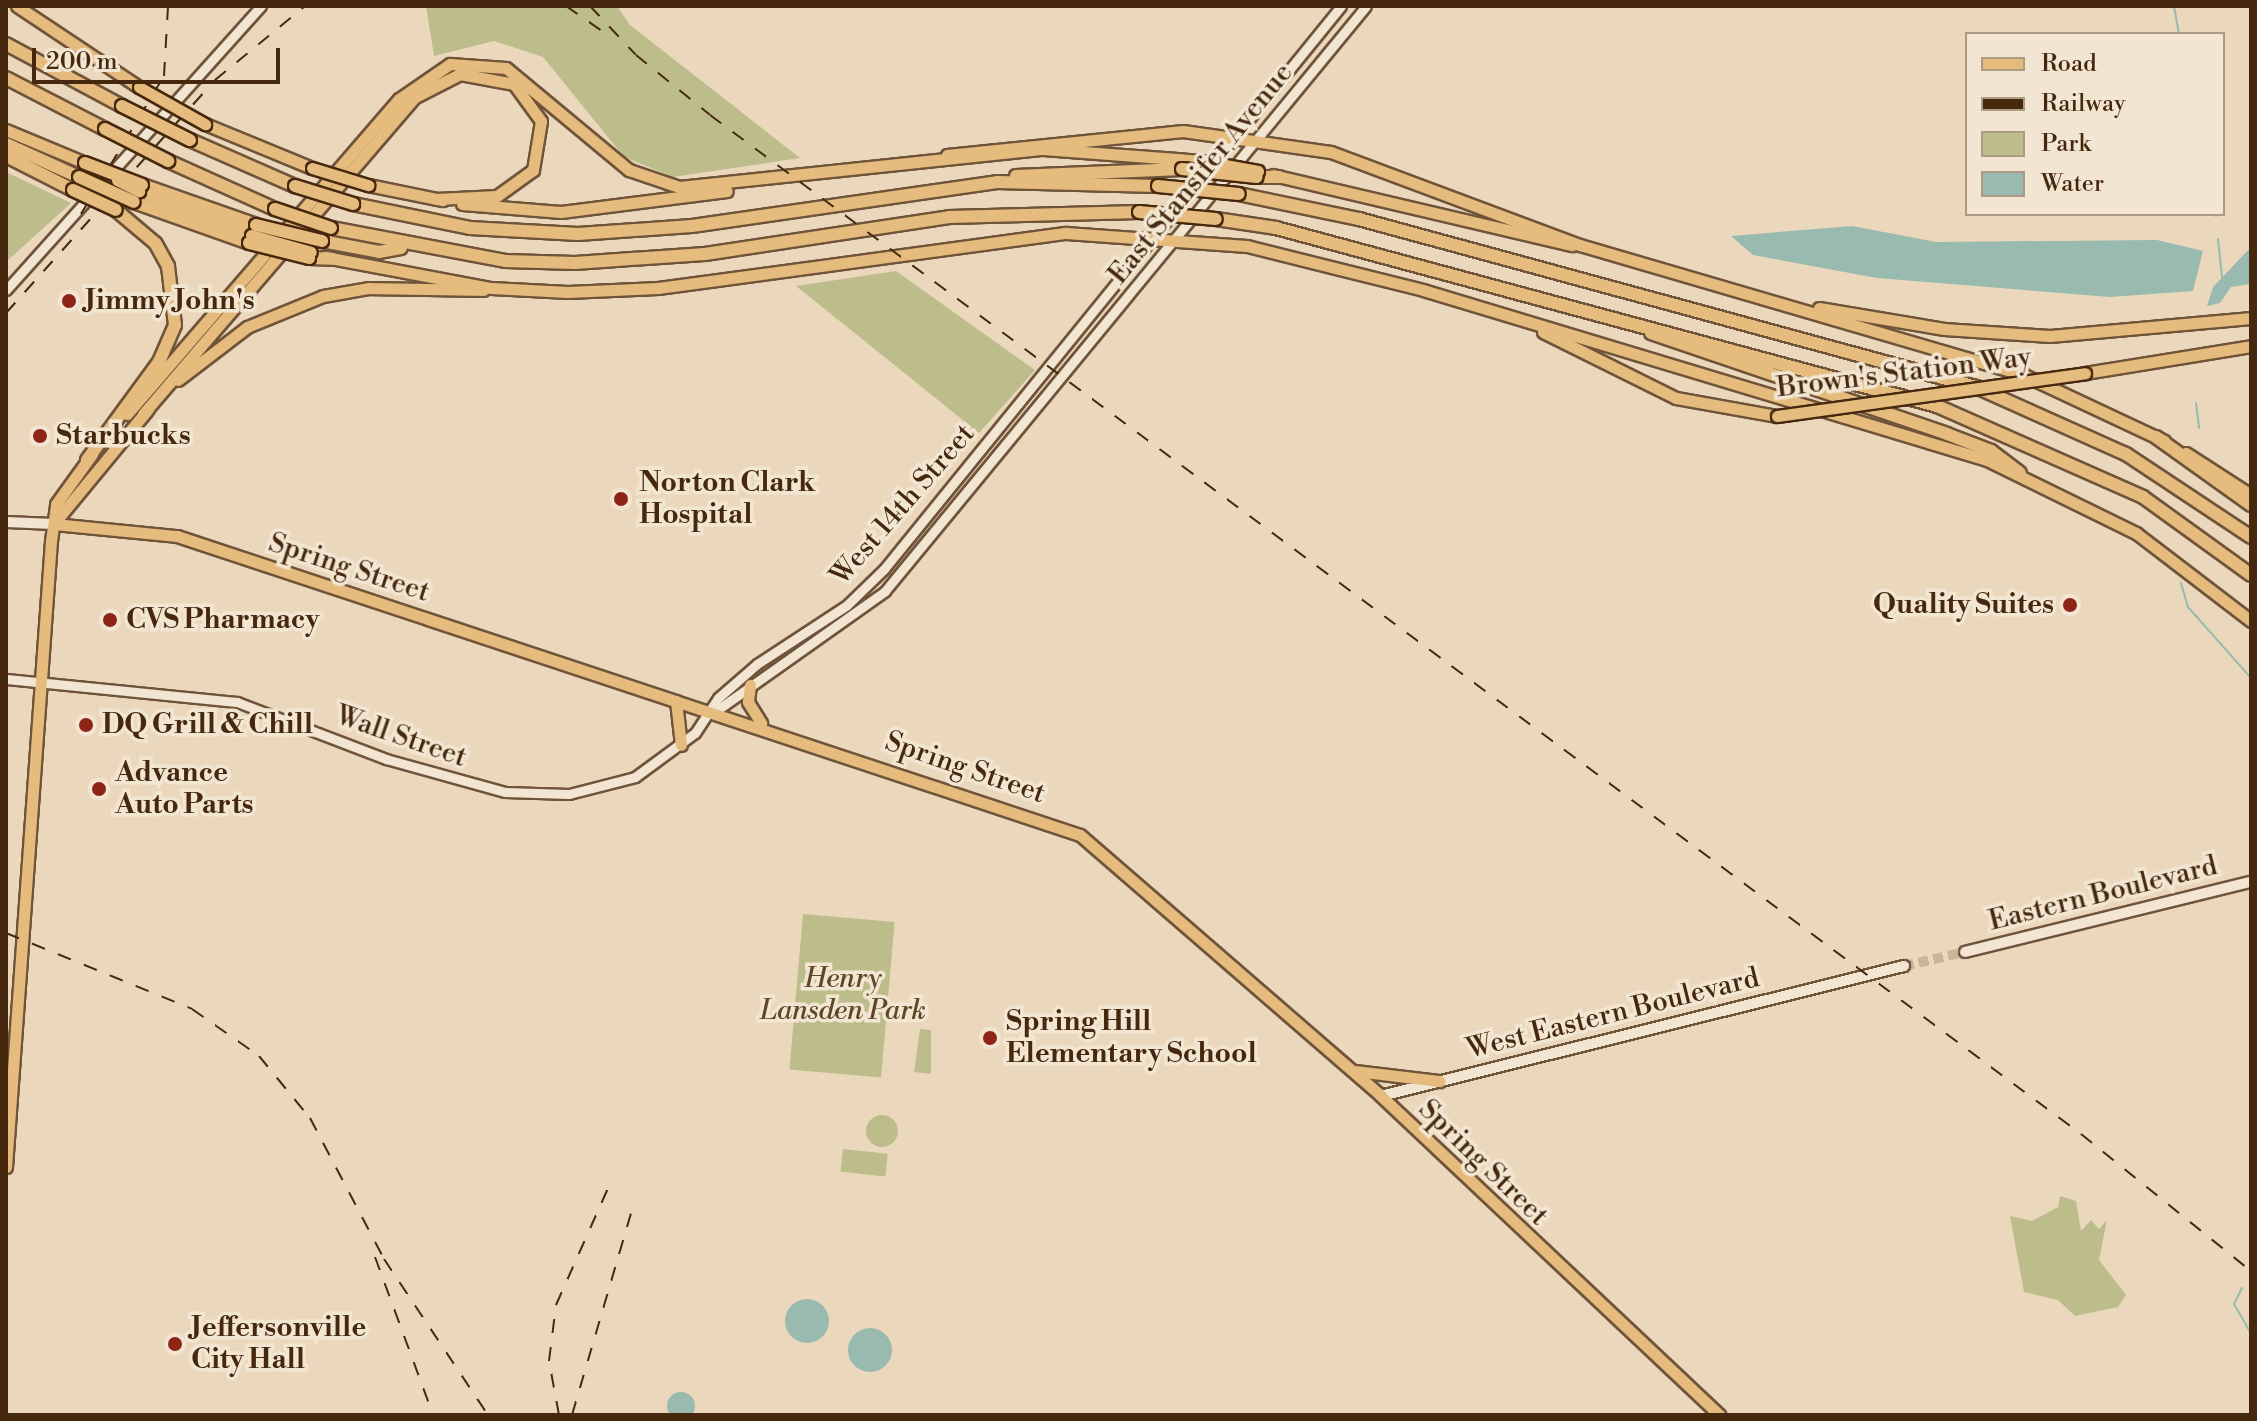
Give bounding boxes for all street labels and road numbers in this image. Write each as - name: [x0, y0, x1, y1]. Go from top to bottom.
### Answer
- street label: East Stansifer Avenue: [1102, 57, 1300, 291]
- street label: Brown's Station Way: [1775, 341, 2033, 405]
- street label: West 14th Street: [824, 418, 982, 592]
- street label: Spring Street: [264, 526, 434, 610]
- street label: Wall Street: [331, 699, 471, 775]
- street label: Spring Street: [881, 725, 1049, 811]
- street label: Eastern Boulevard: [1985, 849, 2221, 939]
- street label: West Eastern Boulevard: [1463, 961, 1763, 1067]
- street label: Spring Street: [1411, 1093, 1555, 1233]

